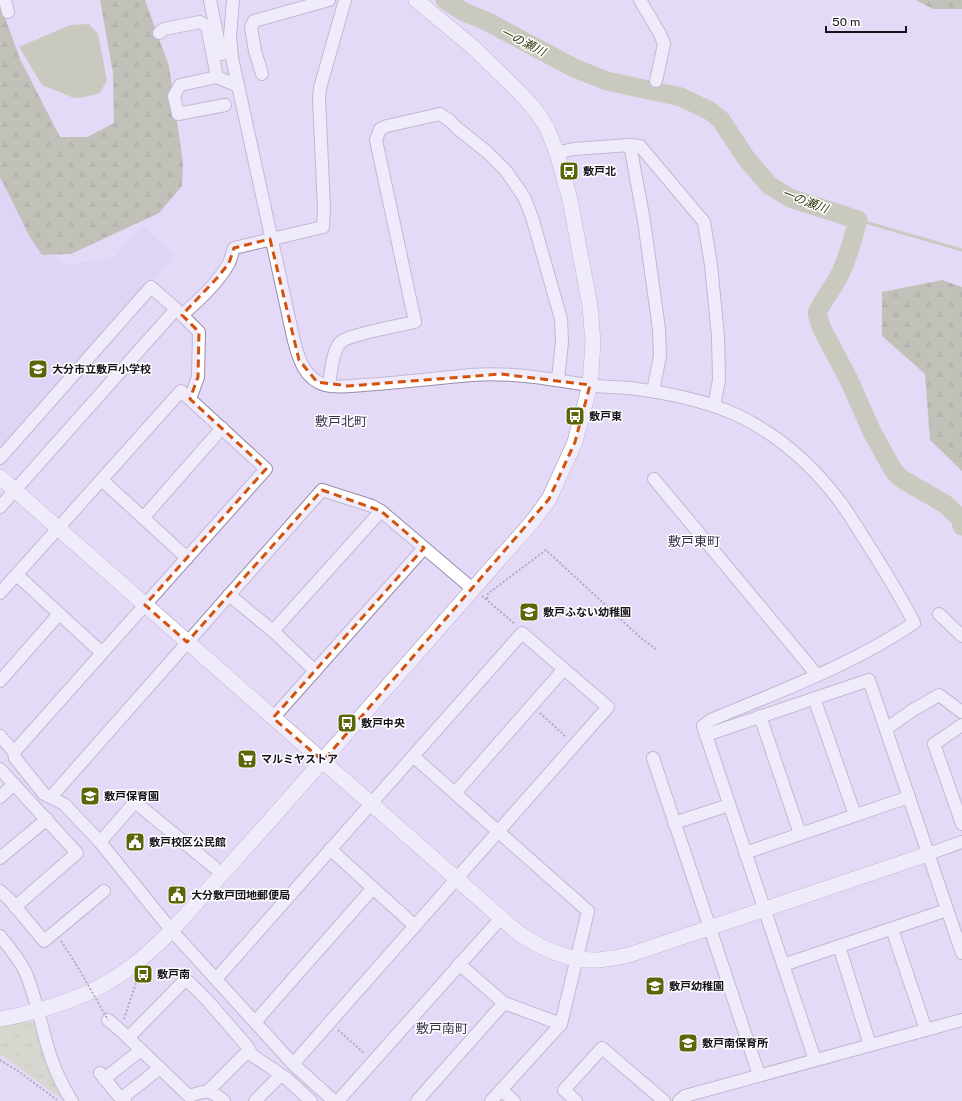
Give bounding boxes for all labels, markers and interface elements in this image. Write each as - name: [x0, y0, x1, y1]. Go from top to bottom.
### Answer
- scale bar: [826, 8, 906, 34]
- text: 50 m: [832, 15, 860, 29]
- water label: 一の瀬川: [498, 25, 549, 60]
- bus stop icon: 敷戸北: [558, 160, 580, 182]
- place label: 敷戸北: [583, 165, 616, 177]
- water label: 一の瀬川: [780, 186, 832, 217]
- school or university icon: 大分市立敷戸小学校: [27, 358, 49, 380]
- place label: 大分市立敷戸小学校: [52, 363, 151, 375]
- bus stop icon: 敷戸東: [564, 405, 586, 427]
- place label: 敷戸東: [589, 410, 622, 422]
- district label: 敷戸北町: [315, 414, 367, 429]
- district label: 敷戸東町: [668, 534, 720, 549]
- school or university icon: 敷戸ふない幼稚園: [518, 601, 540, 623]
- place label: 敷戸ふない幼稚園: [543, 606, 631, 618]
- bus stop icon: 敷戸中央: [336, 712, 358, 734]
- place label: 敷戸中央: [361, 717, 405, 729]
- supermarket icon: マルミヤストア: [236, 748, 258, 770]
- place label: マルミヤストア: [261, 753, 338, 765]
- school or university icon: 敷戸保育園: [79, 785, 101, 807]
- place label: 敷戸保育園: [104, 790, 159, 802]
- public building icon: 敷戸校区公民館: [124, 831, 146, 853]
- place label: 敷戸校区公民館: [149, 836, 226, 848]
- public building icon: 大分敷戸団地郵便局: [166, 884, 188, 906]
- place label: 大分敷戸団地郵便局: [191, 889, 290, 901]
- bus stop icon: 敷戸南: [132, 963, 154, 985]
- place label: 敷戸南: [157, 968, 190, 980]
- school or university icon: 敷戸幼稚園: [644, 975, 666, 997]
- place label: 敷戸幼稚園: [669, 980, 724, 992]
- district label: 敷戸南町: [416, 1021, 468, 1036]
- school or university icon: 敷戸南保育所: [677, 1032, 699, 1054]
- place label: 敷戸南保育所: [702, 1037, 768, 1049]

